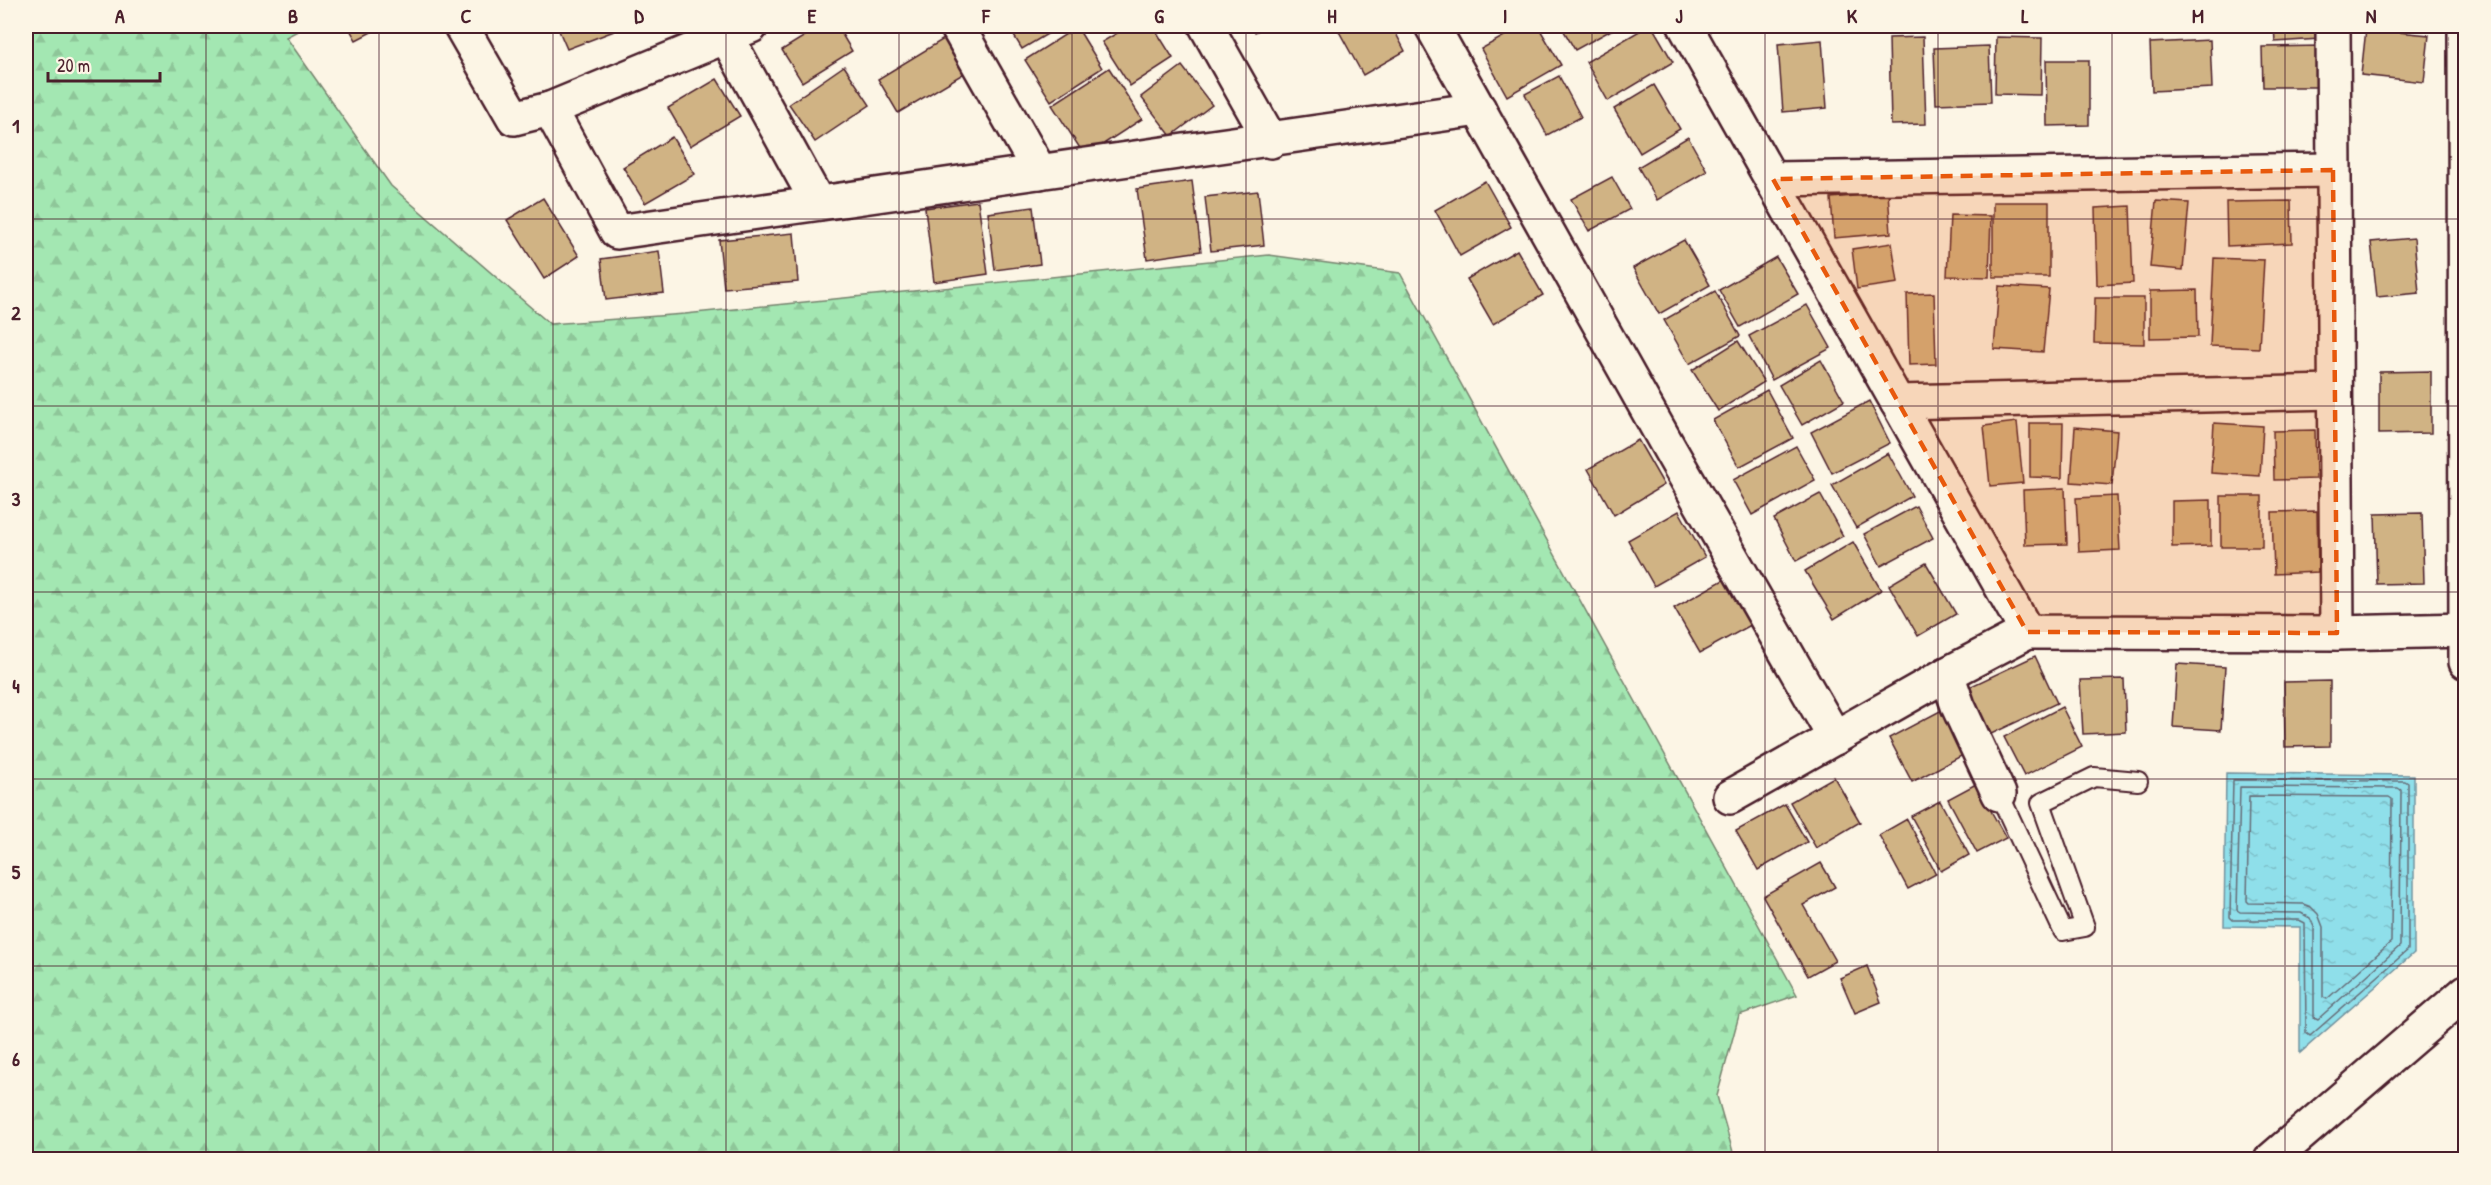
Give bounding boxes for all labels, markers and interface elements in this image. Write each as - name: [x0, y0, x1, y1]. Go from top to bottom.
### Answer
- text: A: [115, 2, 125, 29]
- text: B: [288, 2, 298, 29]
- text: C: [461, 2, 472, 29]
- text: D: [634, 2, 644, 29]
- text: E: [808, 2, 817, 29]
- text: F: [981, 2, 991, 29]
- text: G: [1154, 2, 1164, 29]
- text: H: [1327, 2, 1337, 29]
- text: I: [1503, 2, 1507, 29]
- text: J: [1675, 2, 1683, 29]
- text: K: [1847, 2, 1858, 29]
- text: L: [2021, 2, 2029, 29]
- text: M: [2192, 2, 2204, 29]
- text: N: [2366, 2, 2377, 29]
- scale bar: [48, 45, 160, 83]
- text: 20 m: [57, 53, 90, 78]
- text: 1: [12, 112, 20, 139]
- text: 2: [11, 299, 21, 326]
- text: 3: [12, 485, 21, 512]
- text: 4: [12, 672, 20, 699]
- text: 5: [12, 858, 21, 885]
- text: 6: [12, 1045, 20, 1072]

